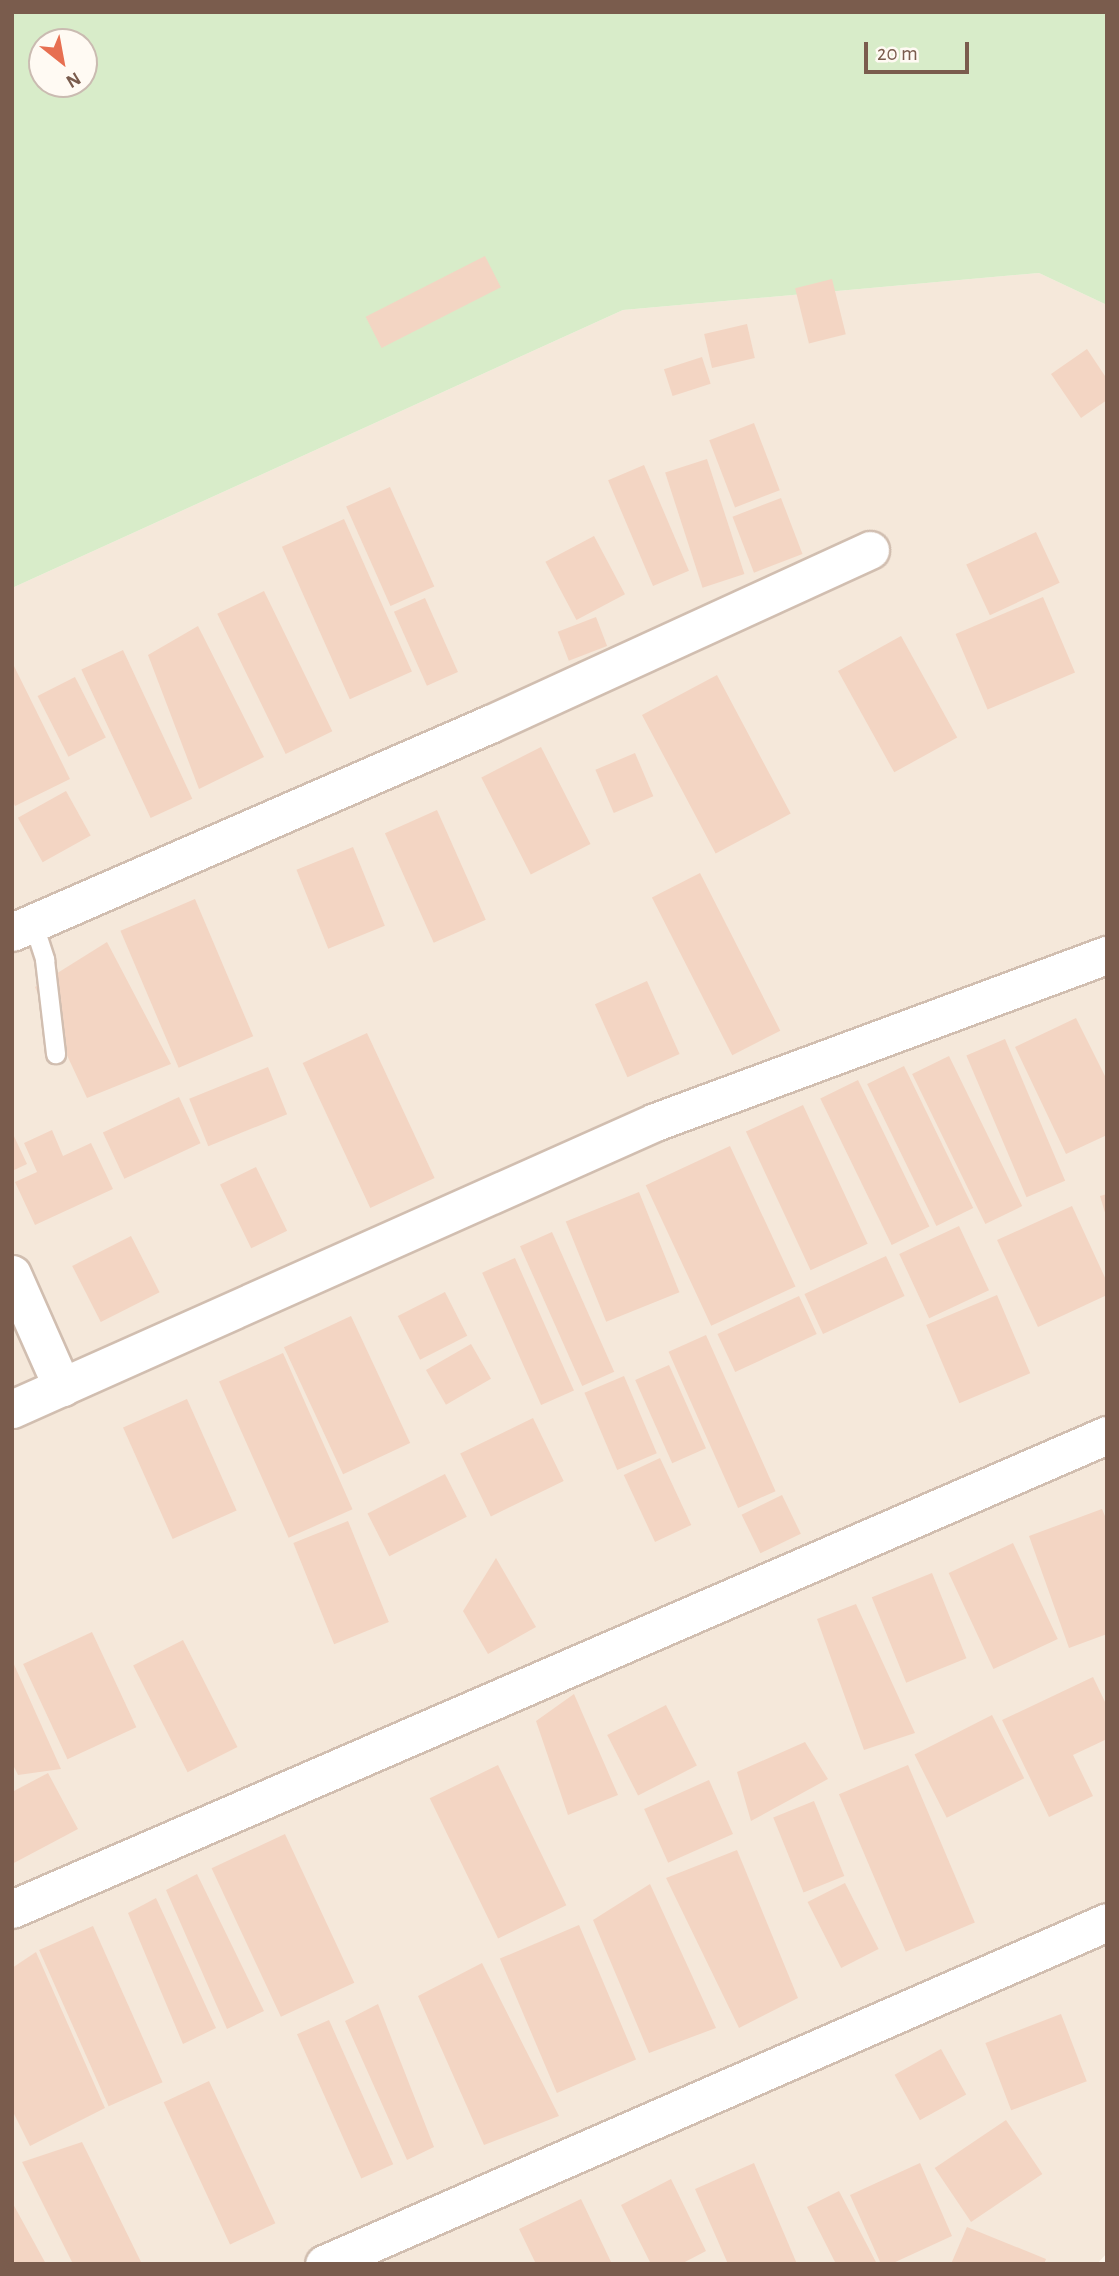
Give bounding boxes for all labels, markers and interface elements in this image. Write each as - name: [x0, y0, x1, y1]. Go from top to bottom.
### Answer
- north arrow: [28, 28, 98, 98]
- scale bar: [867, 28, 972, 72]
- text: 20 m: [877, 43, 918, 64]
- text: N: [62, 68, 84, 91]

